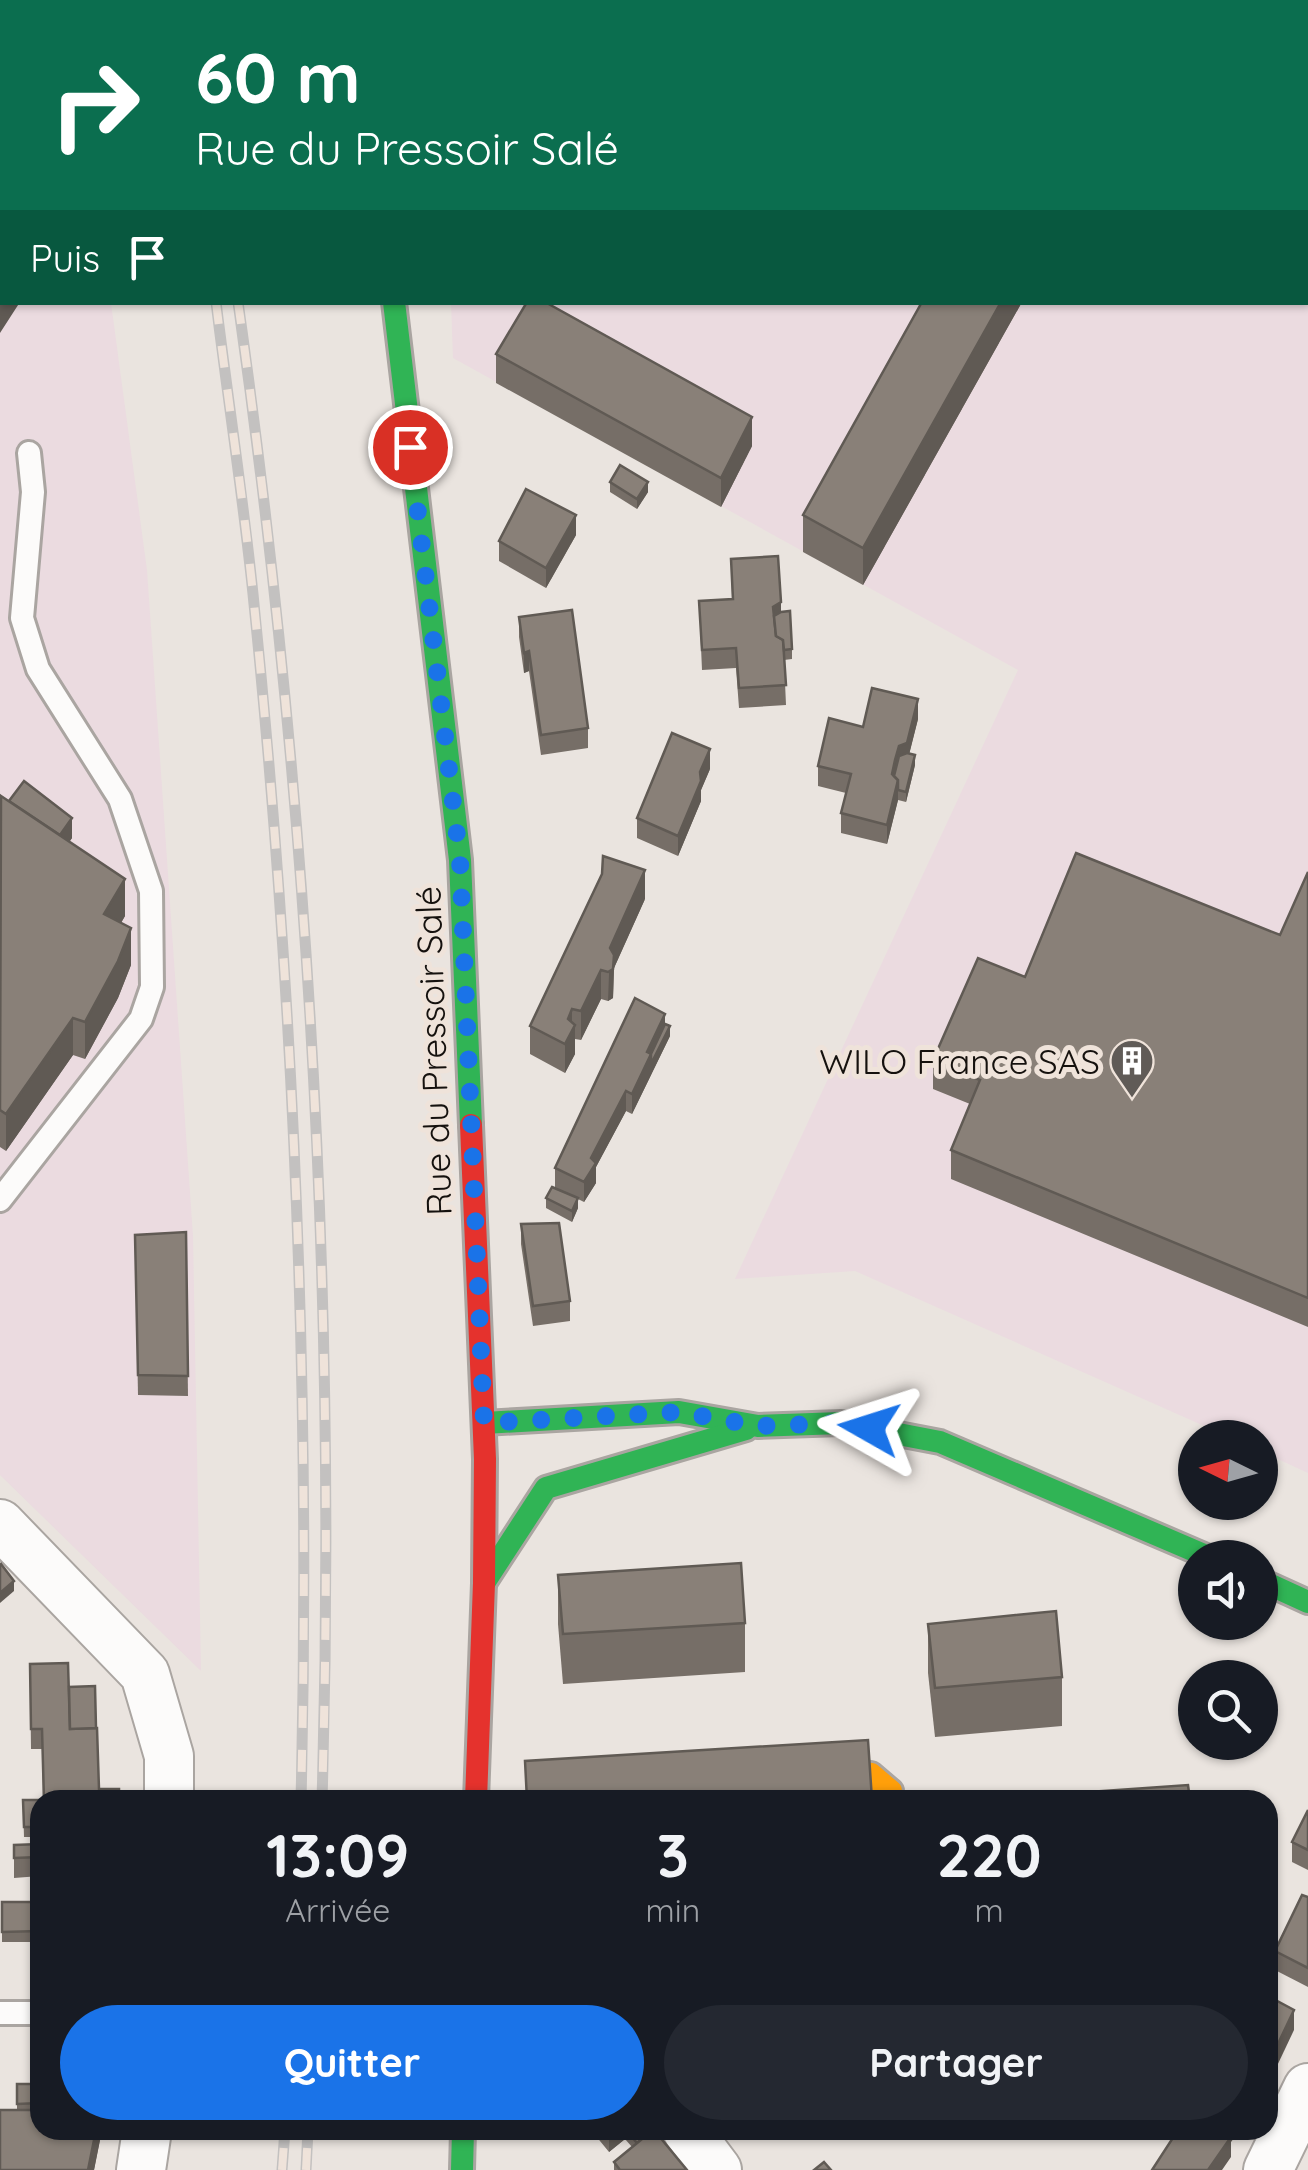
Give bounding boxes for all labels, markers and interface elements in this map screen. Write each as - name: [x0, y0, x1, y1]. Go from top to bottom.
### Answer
- text: 60 m: [195, 33, 361, 121]
- icon: right: [30, 40, 160, 170]
- text: Rue du Pressoir Salé: [195, 120, 619, 176]
- icon: arrive: [120, 230, 175, 285]
- text: Puis: [30, 234, 100, 282]
- pin: [368, 405, 453, 490]
- icon: arrive: [383, 420, 438, 475]
- street label: Rue du Pressoir Salé: [405, 885, 461, 1217]
- building icon: WILO France SAS: [1109, 1038, 1155, 1099]
- place label: WILO France SAS: [819, 1039, 1100, 1083]
- position arrow: [817, 1376, 921, 1480]
- north arrow: [1178, 1420, 1278, 1520]
- map controls: [1178, 1420, 1278, 1760]
- button: sound: [1178, 1540, 1278, 1640]
- button: search: [1178, 1660, 1278, 1760]
- text: 13:09: [266, 1817, 409, 1892]
- text: 3: [657, 1817, 689, 1892]
- text: 220: [936, 1817, 1042, 1892]
- text: Arrivée: [285, 1890, 390, 1930]
- text: min: [646, 1890, 700, 1930]
- text: m: [974, 1890, 1004, 1930]
- button: Quitter: [60, 2005, 644, 2120]
- button: Partager: [664, 2005, 1248, 2120]

